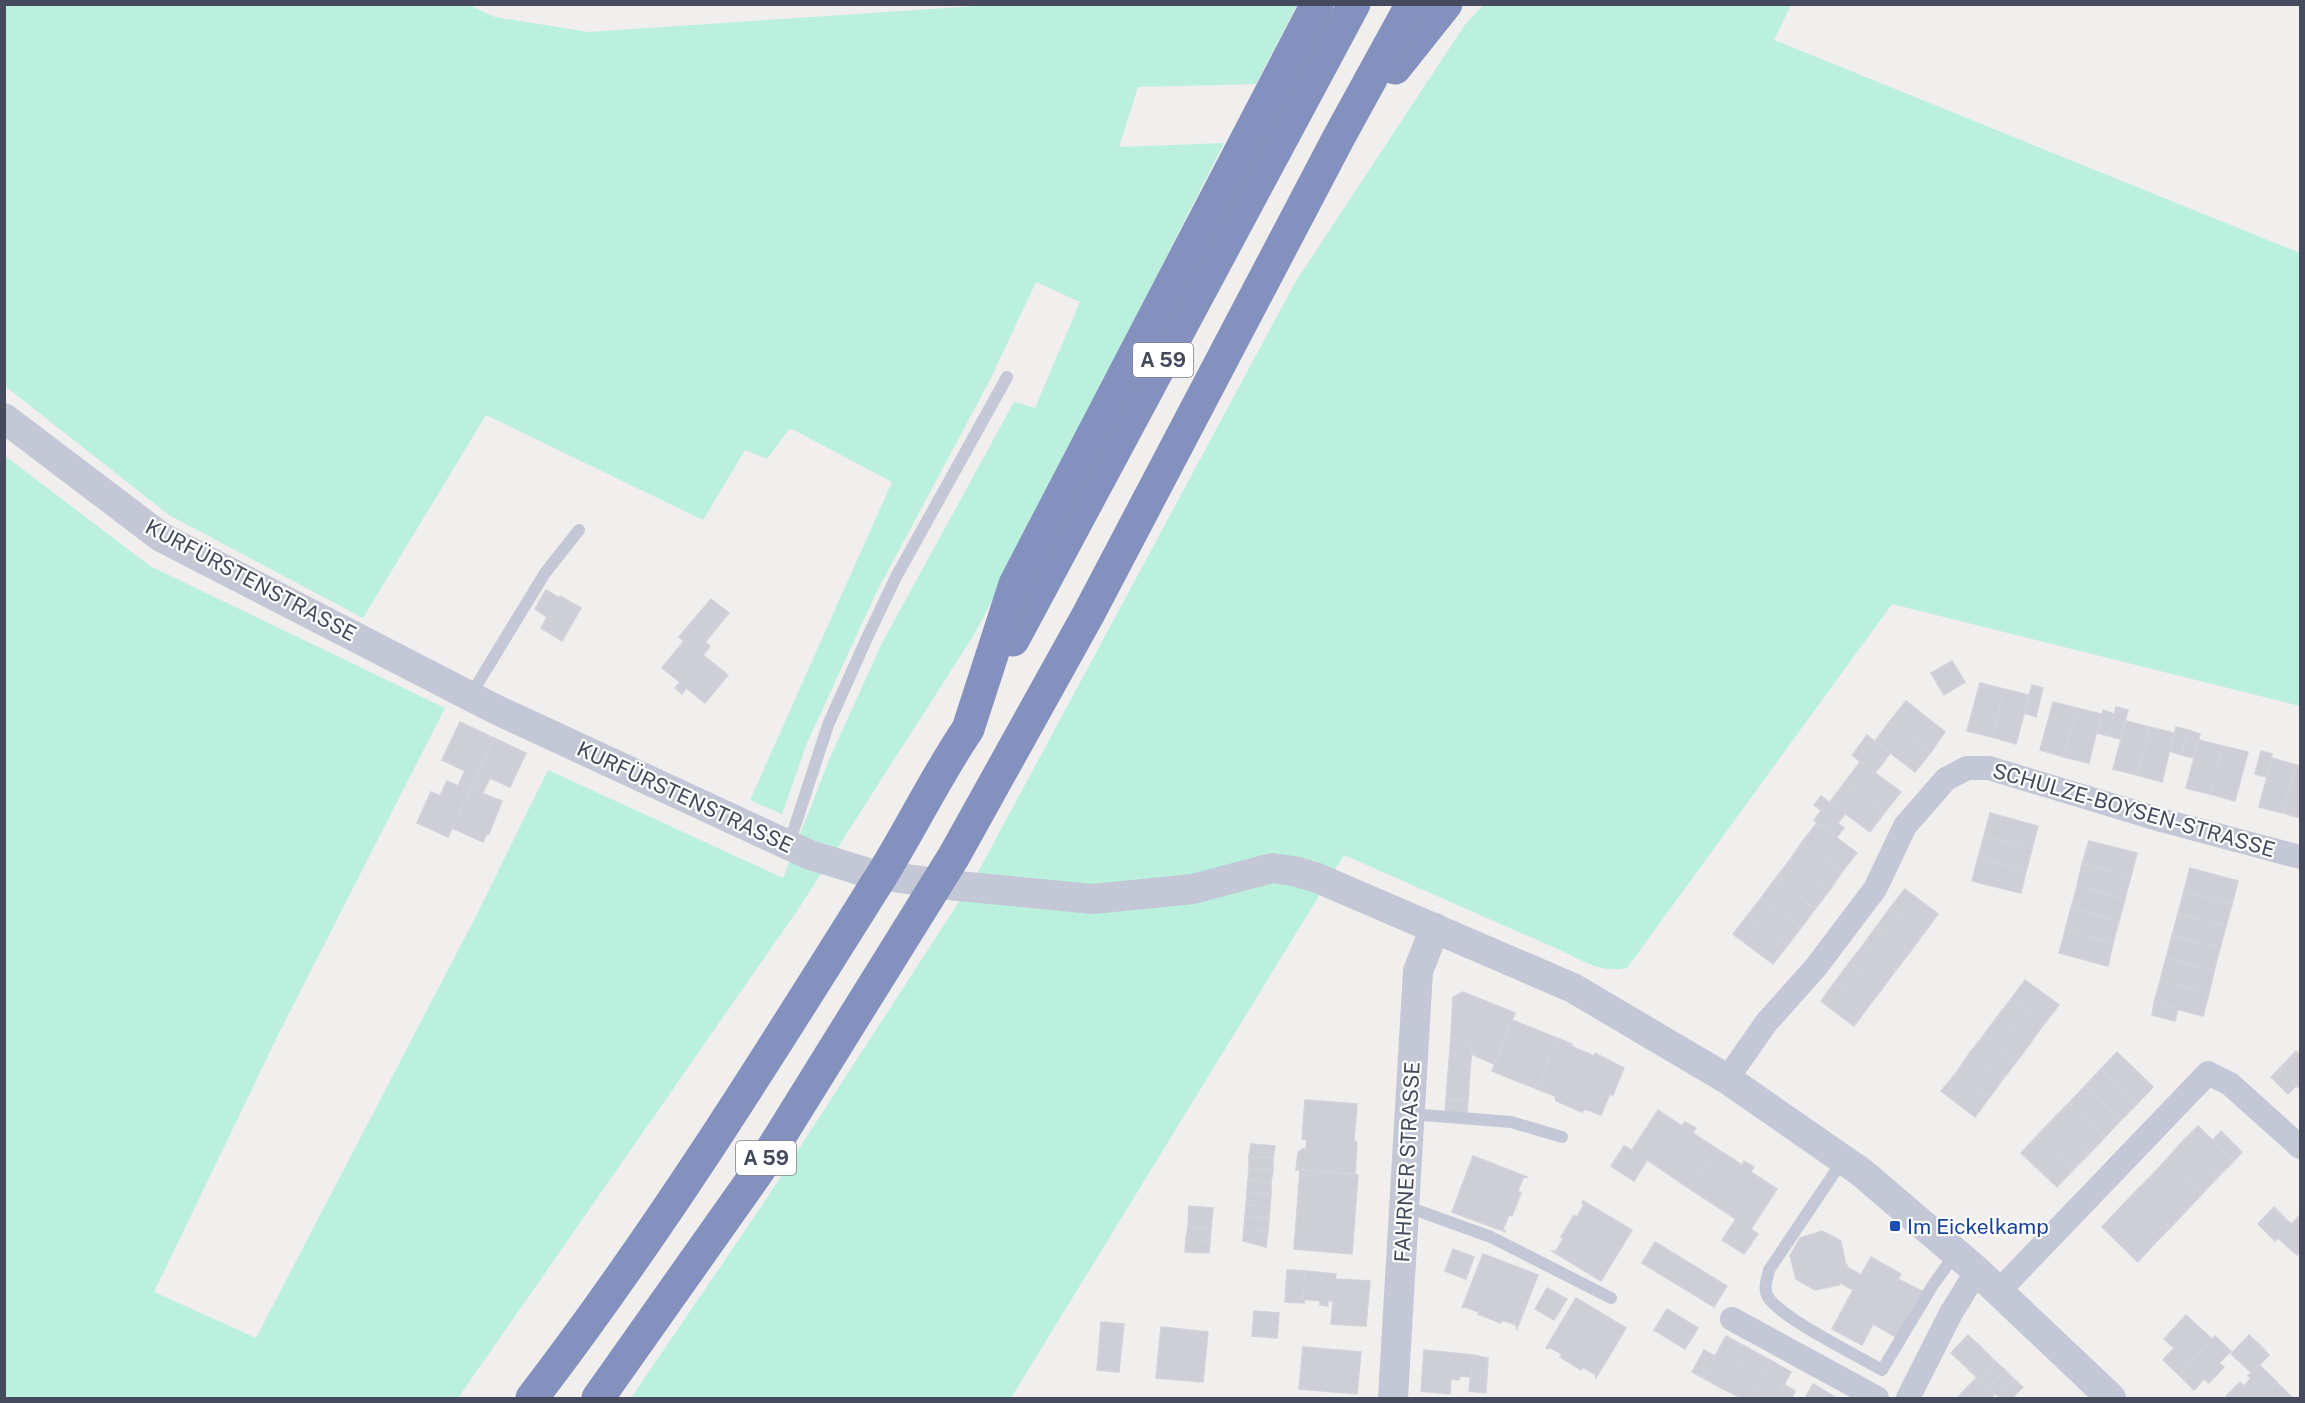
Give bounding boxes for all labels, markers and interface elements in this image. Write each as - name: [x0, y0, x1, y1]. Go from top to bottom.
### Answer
- road number: A 59: [1133, 343, 1193, 377]
- street label: KURFÜRSTENSTRASSE: [141, 514, 361, 646]
- street label: KURFÜRSTENSTRASSE: [573, 736, 797, 858]
- street label: SCHULZE-BOYSEN-STRASSE: [1990, 758, 2278, 862]
- street label: FAHRNER STRASSE: [1389, 1061, 1425, 1263]
- road number: A 59: [736, 1141, 796, 1175]
- place label: Im Eickelkamp: [1907, 1214, 2049, 1239]
- marker: Im Eickelkamp: [1888, 1219, 1902, 1233]

